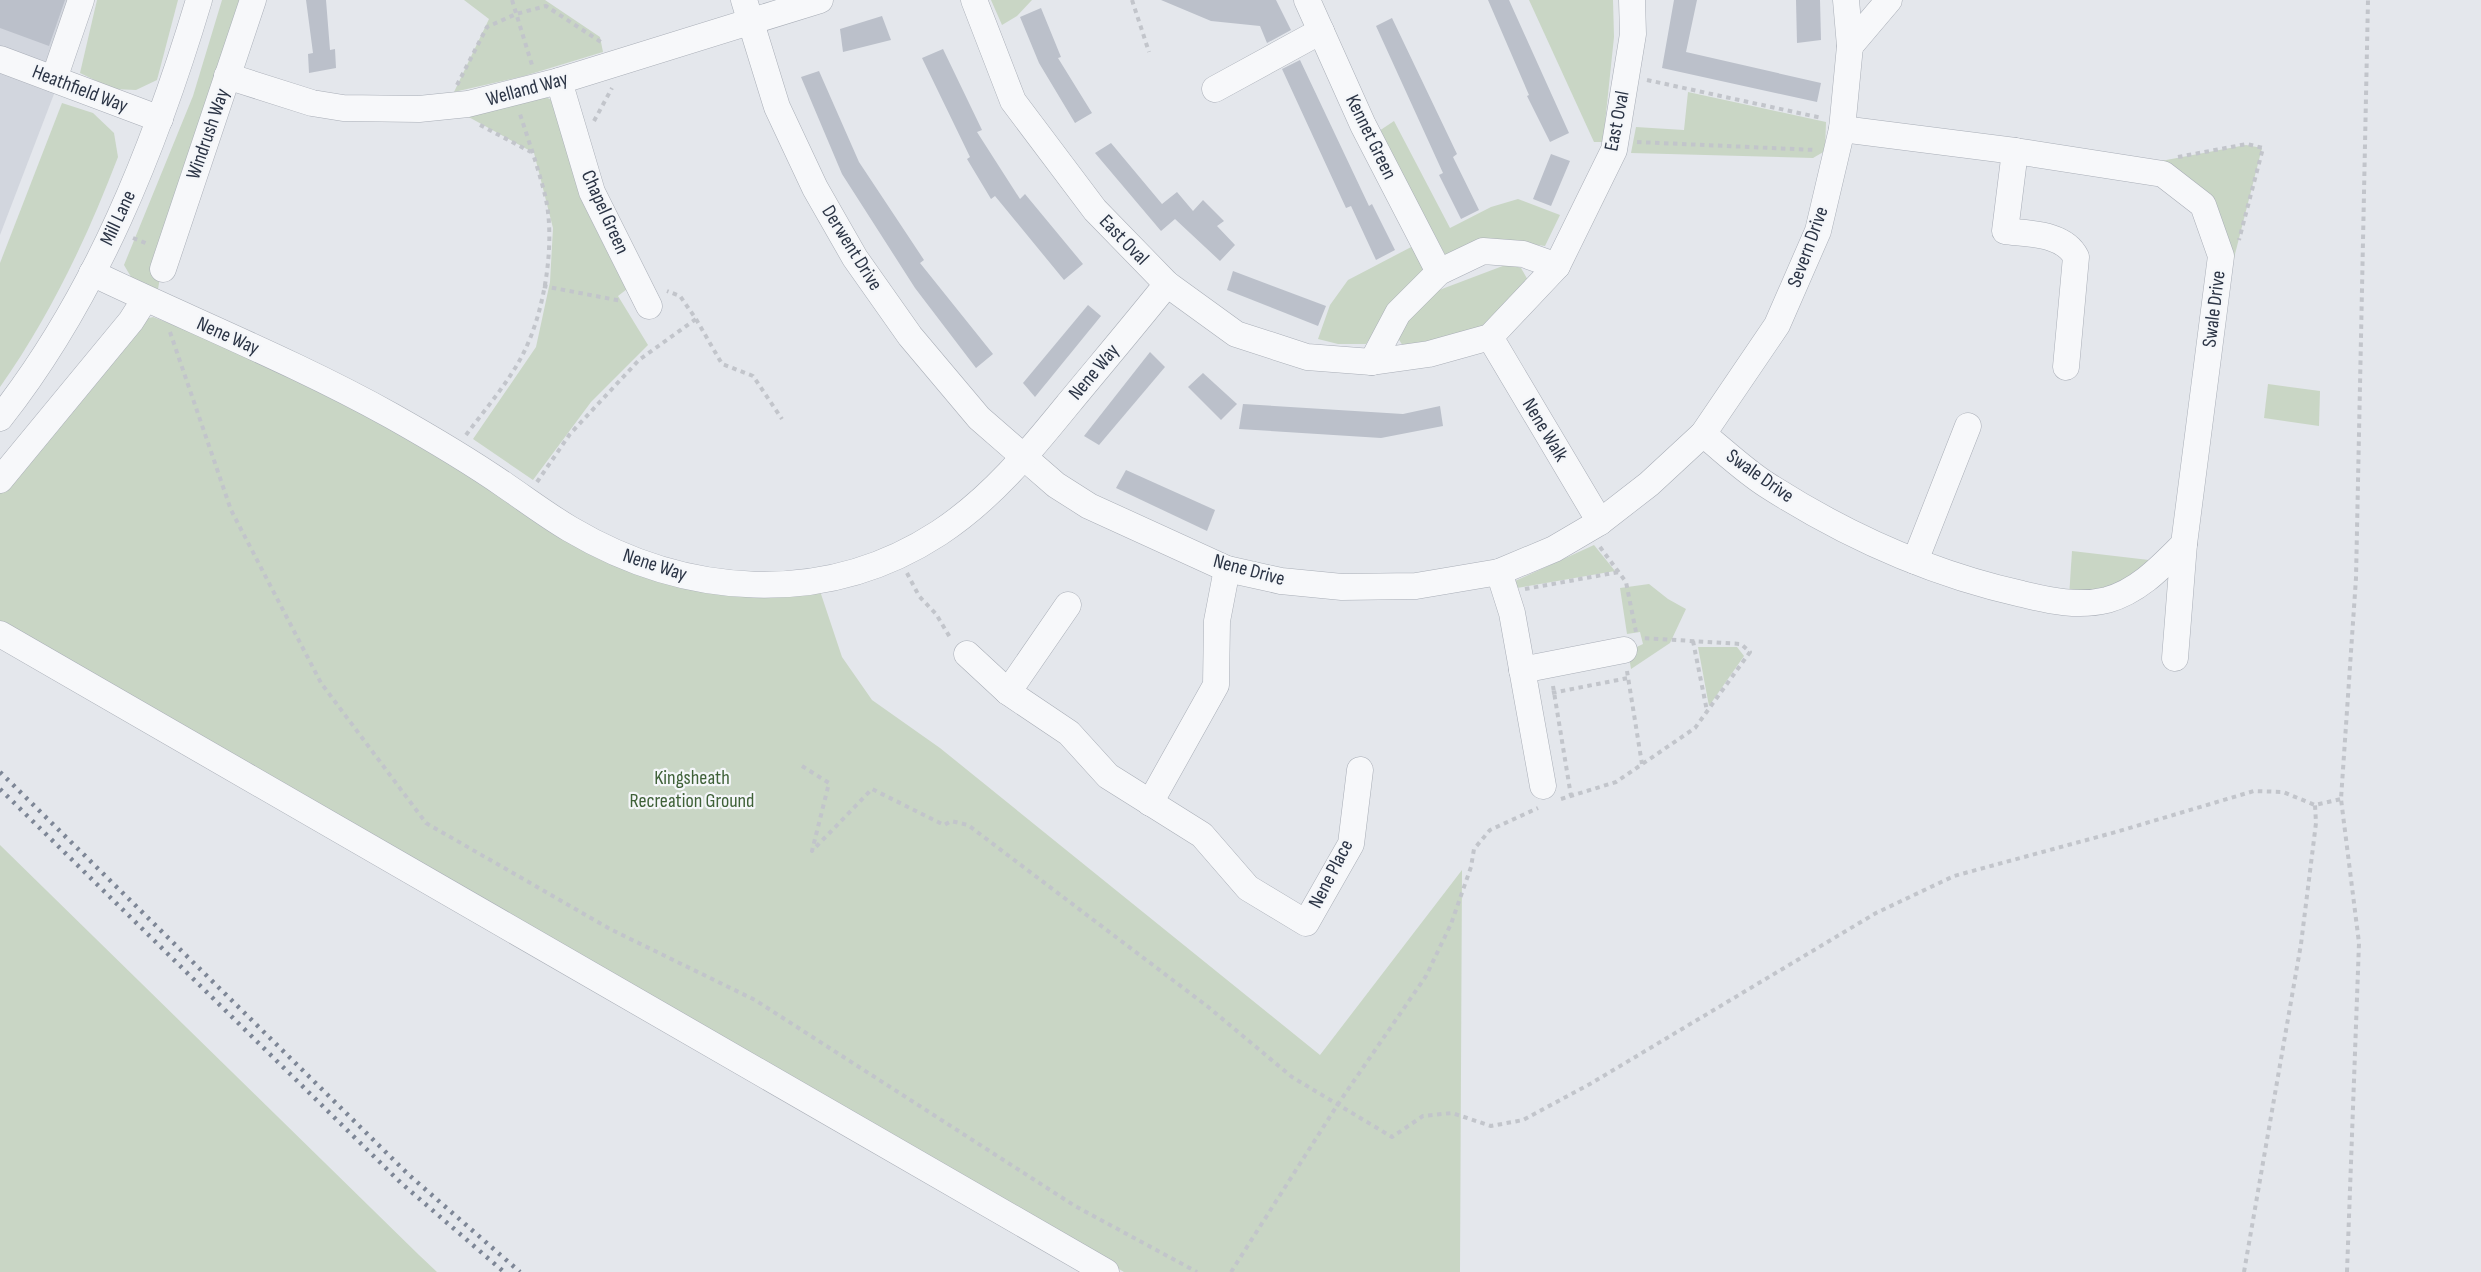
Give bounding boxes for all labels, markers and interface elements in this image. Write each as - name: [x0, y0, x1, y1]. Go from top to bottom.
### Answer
- street label: Heathfield Way: [29, 60, 131, 118]
- street label: Welland Way: [483, 67, 571, 111]
- street label: Windrush Way: [181, 85, 235, 183]
- street label: East Oval: [1599, 89, 1635, 153]
- street label: Kennet Green: [1340, 91, 1402, 183]
- street label: Chapel Green: [576, 166, 634, 258]
- street label: Mill Lane: [95, 187, 141, 249]
- street label: Derwent Drive: [816, 201, 888, 295]
- street label: Severn Drive: [1782, 203, 1834, 291]
- street label: East Oval: [1094, 210, 1154, 270]
- street label: Swale Drive: [2197, 269, 2231, 349]
- street label: Nene Way: [193, 312, 263, 360]
- street label: Nene Way: [1064, 339, 1125, 405]
- street label: Nene Walk: [1517, 394, 1573, 466]
- street label: Swale Drive: [1722, 444, 1798, 508]
- street label: Nene Way: [620, 543, 690, 587]
- street label: Nene Drive: [1211, 549, 1287, 591]
- park label: Kingsheath Recreation Ground: [630, 766, 754, 813]
- street label: Nene Place: [1304, 836, 1358, 912]

